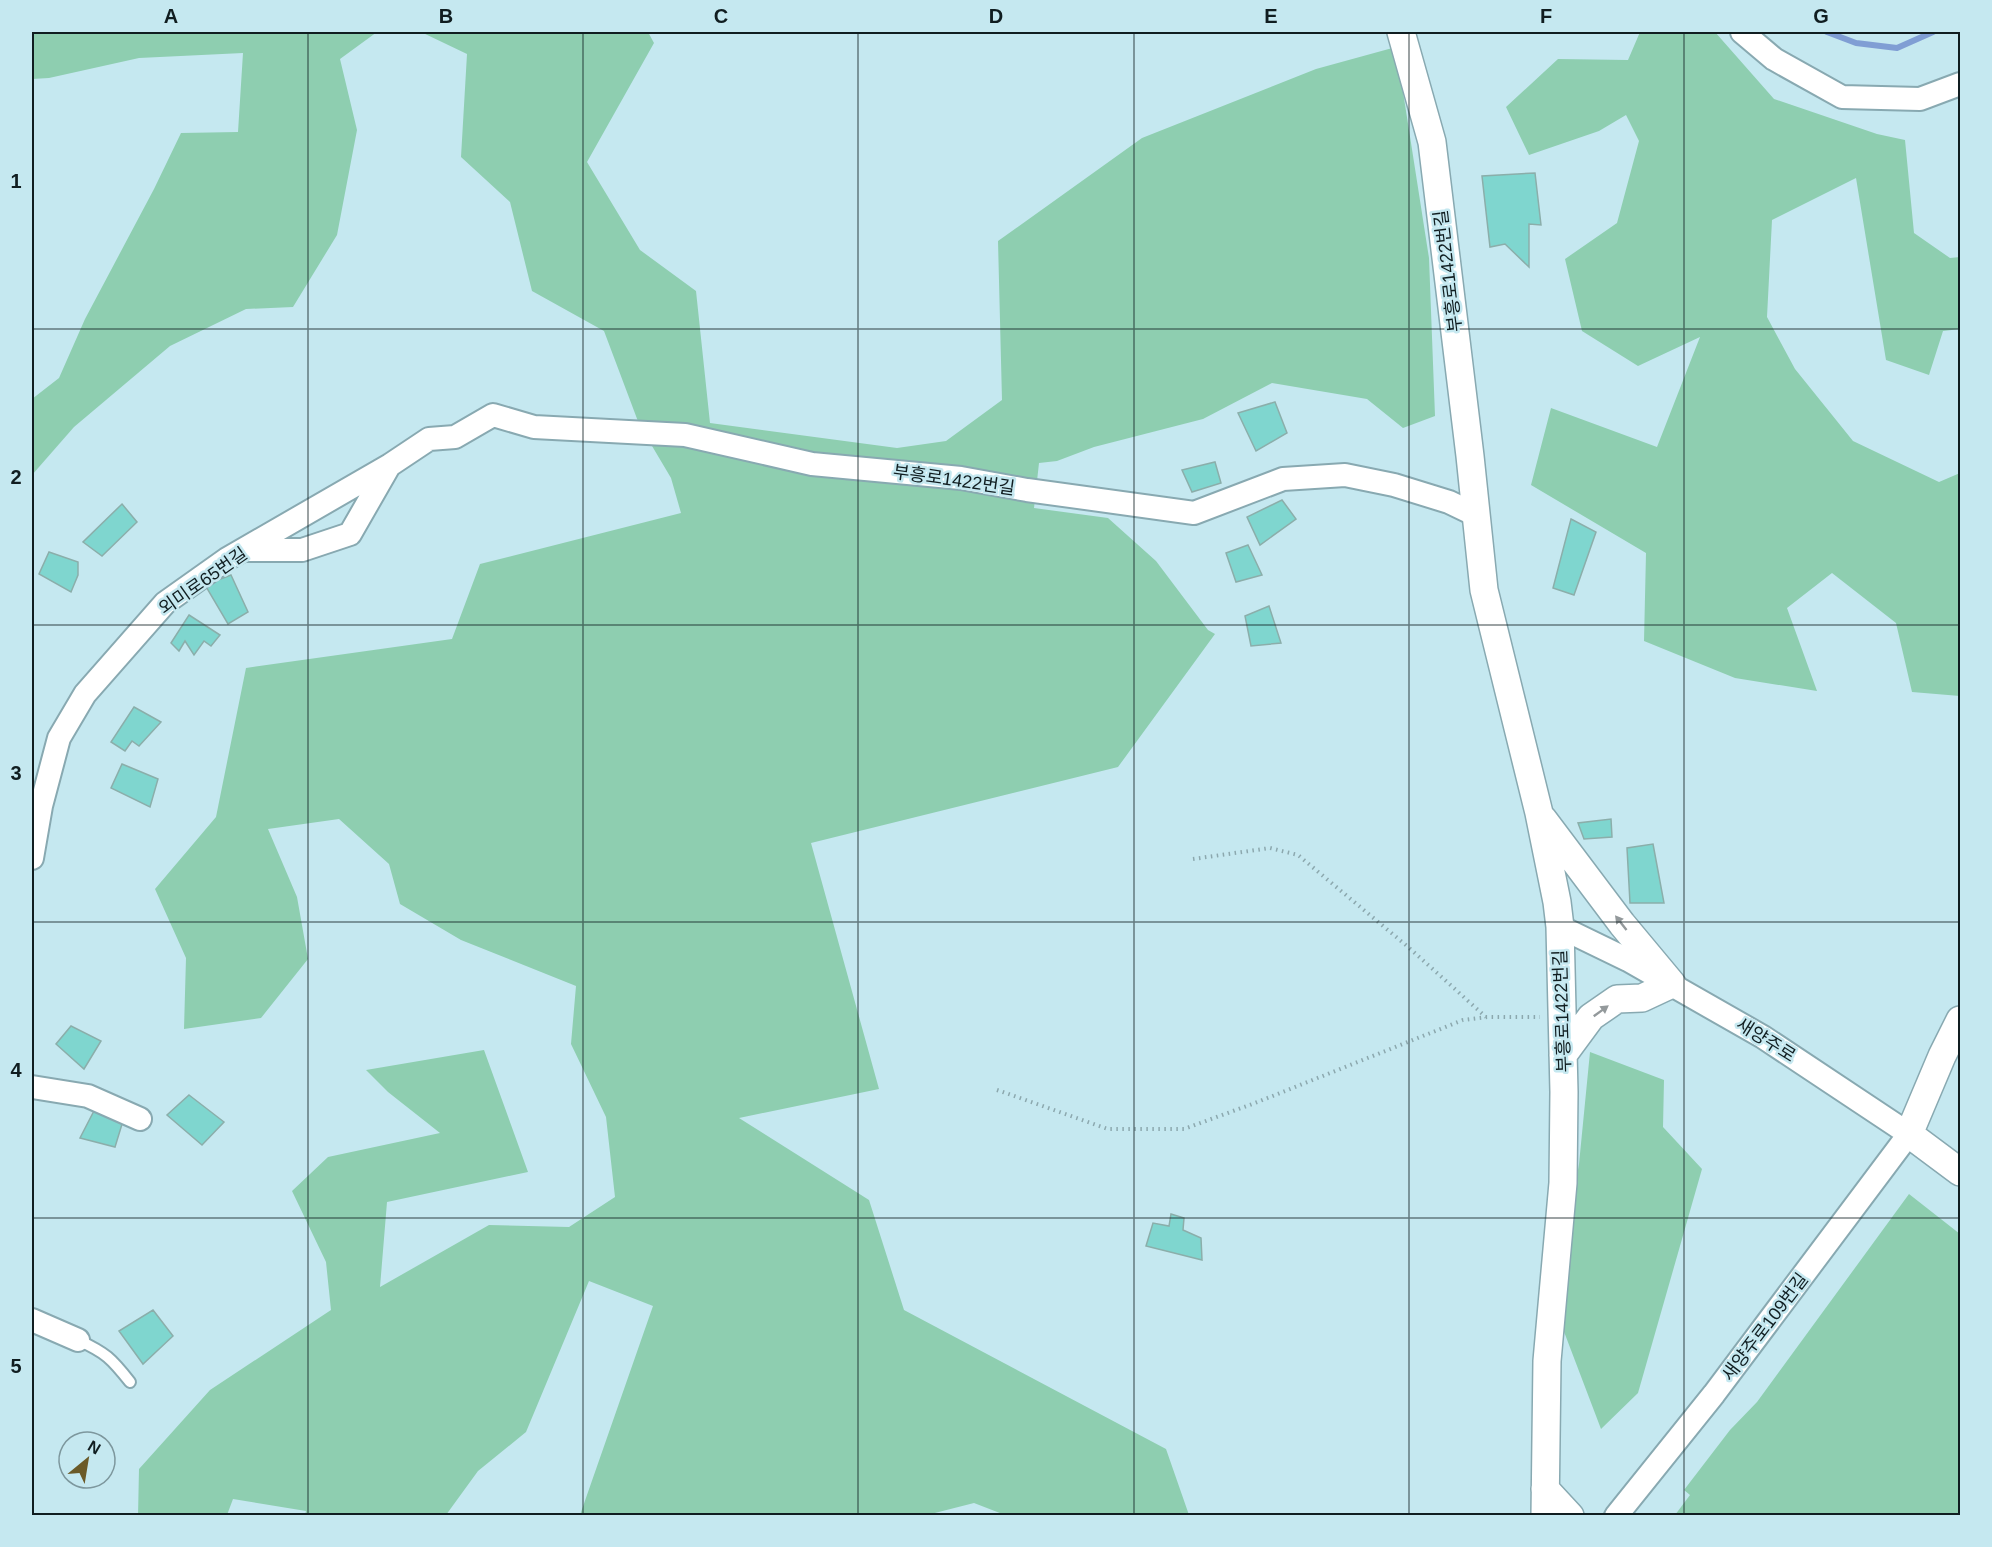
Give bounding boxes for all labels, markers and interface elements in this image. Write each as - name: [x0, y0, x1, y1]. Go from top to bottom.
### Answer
- text: A: [164, 5, 178, 27]
- text: B: [439, 5, 453, 27]
- text: C: [714, 5, 728, 27]
- text: D: [989, 5, 1003, 27]
- text: E: [1264, 5, 1278, 27]
- text: F: [1540, 5, 1552, 27]
- text: G: [1813, 5, 1829, 27]
- text: 1: [10, 170, 22, 192]
- street label: 부흥로1422번길: [1431, 209, 1465, 333]
- street label: 부흥로1422번길: [892, 462, 1016, 498]
- text: 2: [10, 466, 22, 488]
- street label: 외미로65번길: [155, 543, 251, 619]
- text: 3: [10, 762, 22, 784]
- one-way arrow: [1615, 915, 1628, 931]
- street label: 부흥로1422번길: [1550, 949, 1574, 1073]
- one-way arrow: [1593, 1005, 1608, 1017]
- street label: 새양주로: [1733, 1014, 1799, 1066]
- text: 4: [10, 1059, 22, 1081]
- street label: 새양주로109번길: [1718, 1269, 1812, 1385]
- text: 5: [10, 1355, 22, 1377]
- north arrow: [57, 1430, 117, 1490]
- text: N: [85, 1437, 104, 1458]

